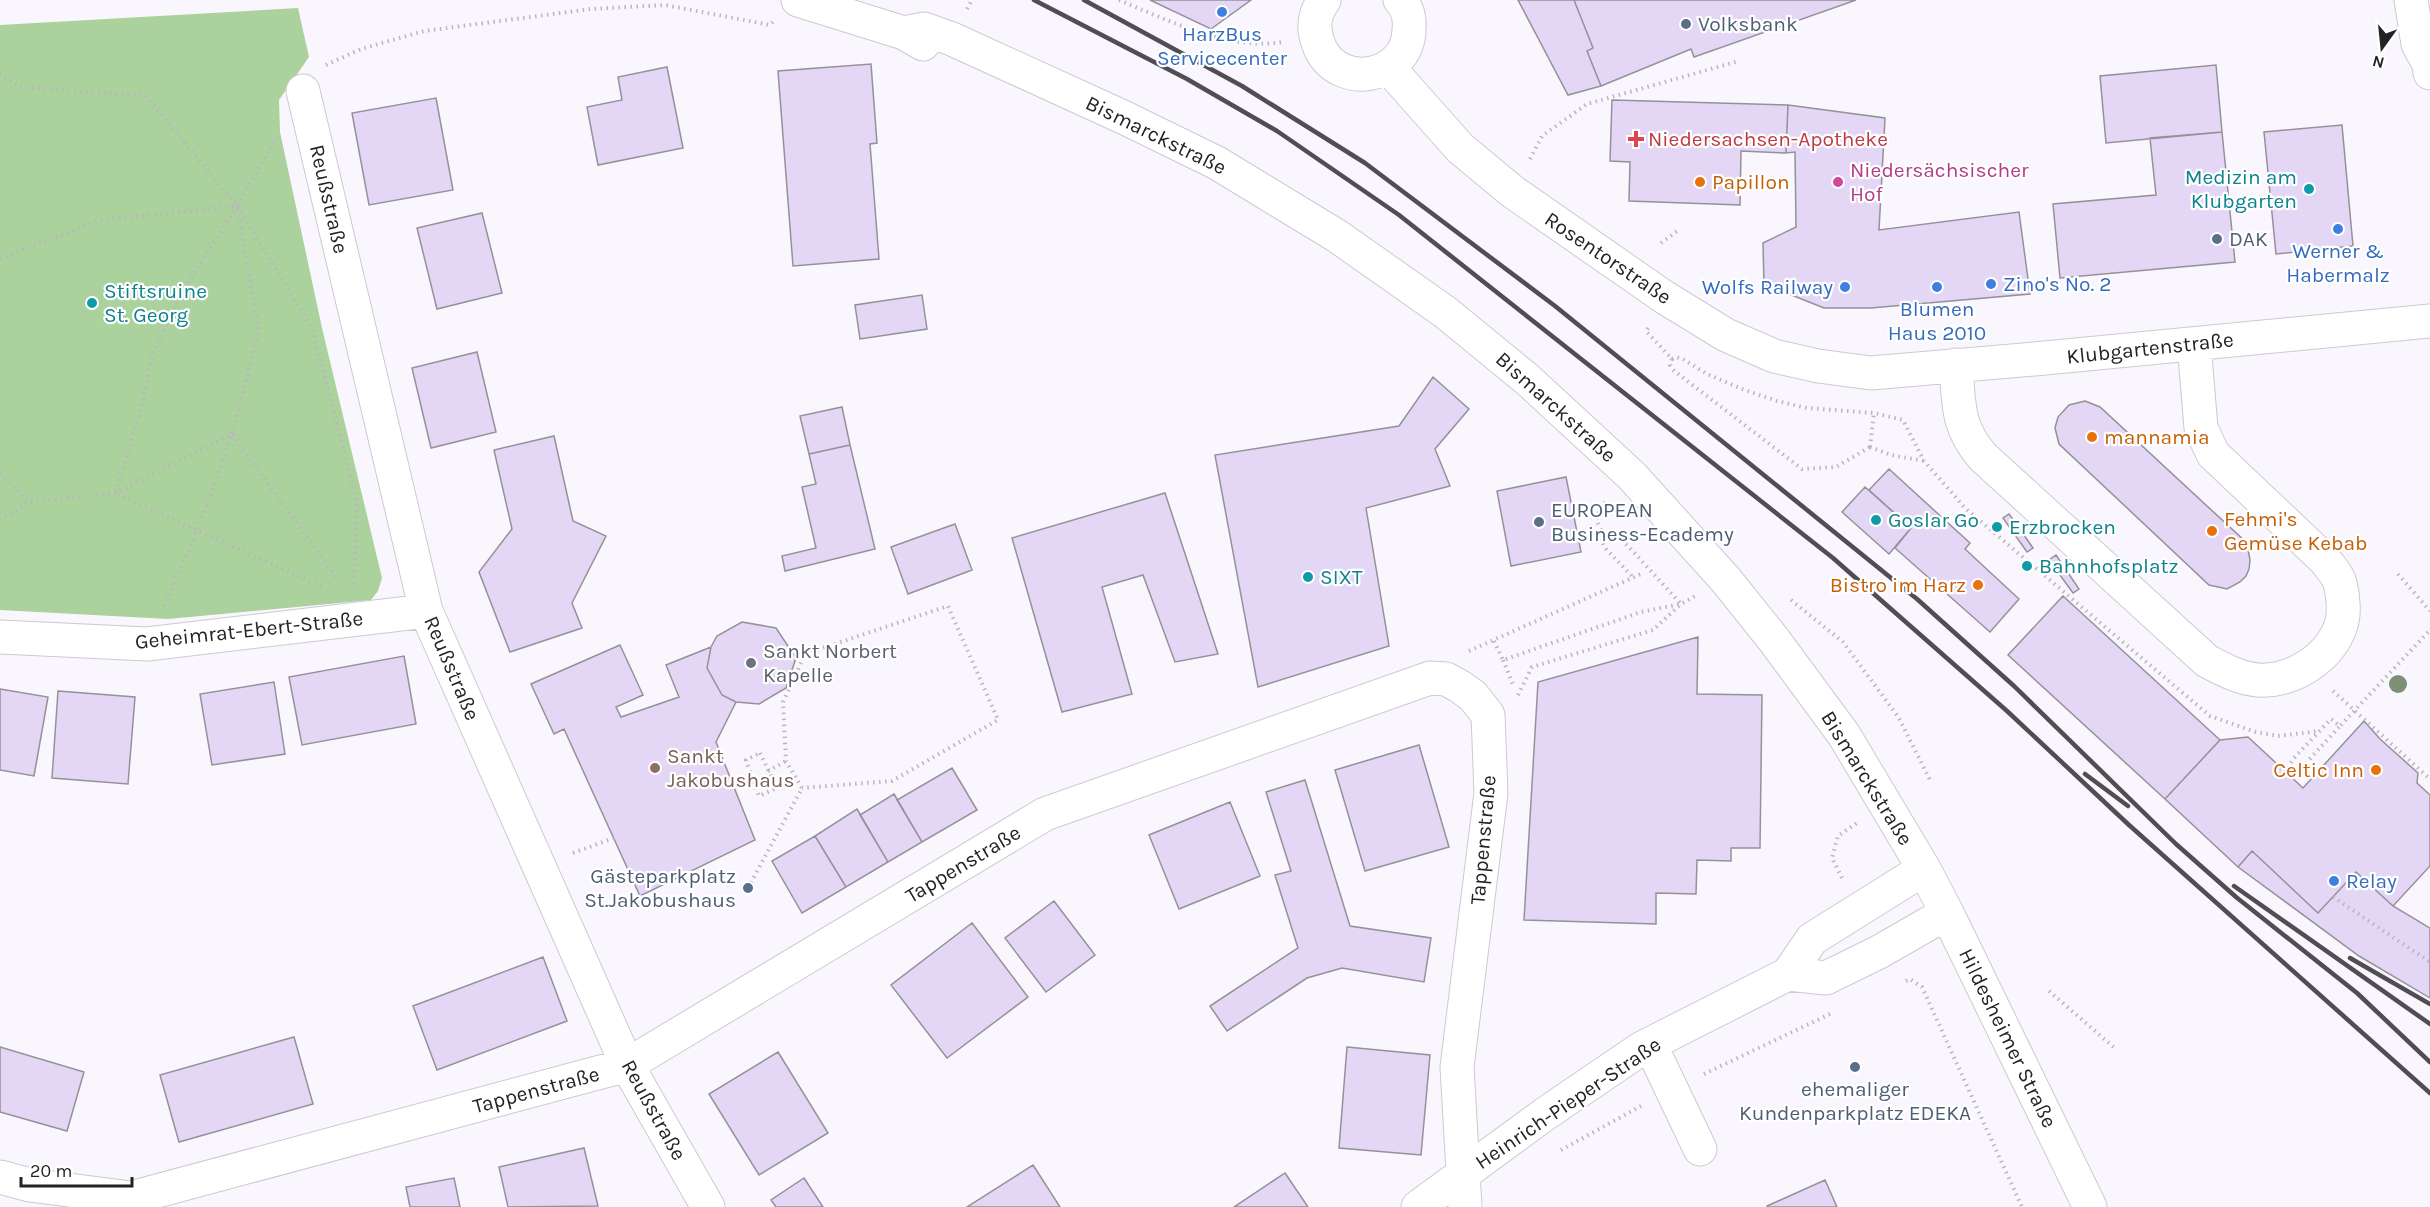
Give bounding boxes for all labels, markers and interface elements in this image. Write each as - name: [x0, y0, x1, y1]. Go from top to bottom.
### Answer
- marker: HarzBus Servicecenter: [1215, 5, 1229, 19]
- place label: Volksbank: [1698, 12, 1798, 36]
- marker: Volksbank: [1679, 17, 1693, 31]
- north arrow: [2352, 18, 2412, 78]
- place label: HarzBus Servicecenter: [1157, 22, 1287, 70]
- text: N: [2370, 51, 2386, 73]
- street label: Bismarckstraße: [1082, 91, 1230, 179]
- place label: Niedersachsen-Apotheke: [1648, 127, 1888, 151]
- marker: Niedersachsen-Apotheke: [1629, 132, 1643, 146]
- street label: Reußstraße: [305, 142, 353, 256]
- place label: Niedersächsischer Hof: [1850, 158, 2029, 206]
- place label: Medizin am Klubgarten: [2185, 165, 2297, 213]
- place label: Papillon: [1712, 170, 1790, 194]
- marker: Papillon: [1693, 175, 1707, 189]
- marker: Niedersächsischer Hof: [1831, 175, 1845, 189]
- marker: Medizin am Klubgarten: [2302, 182, 2316, 196]
- street label: Rosentorstraße: [1540, 207, 1676, 309]
- marker: Werner & Habermalz: [2331, 222, 2345, 236]
- place label: DAK: [2229, 227, 2268, 251]
- marker: DAK: [2210, 232, 2224, 246]
- place label: Werner & Habermalz: [2286, 239, 2390, 287]
- place label: Zino's No. 2: [2003, 272, 2111, 296]
- place label: Wolfs Railway: [1702, 275, 1833, 299]
- marker: Zino's No. 2: [1984, 277, 1998, 291]
- place label: Stiftsruine St. Georg: [104, 279, 207, 327]
- marker: Wolfs Railway: [1838, 280, 1852, 294]
- marker: Blumen Haus 2010: [1930, 280, 1944, 294]
- marker: Stiftsruine St. Georg: [85, 296, 99, 310]
- place label: Blumen Haus 2010: [1888, 297, 1986, 345]
- street label: Klubgartenstraße: [2065, 327, 2235, 369]
- street label: Bismarckstraße: [1491, 347, 1621, 467]
- place label: mannamia: [2104, 425, 2210, 449]
- marker: mannamia: [2085, 430, 2099, 444]
- place label: EUROPEAN Business-Ecademy: [1551, 498, 1734, 546]
- place label: Fehmi's Gemüse Kebab: [2224, 507, 2367, 555]
- place label: Goslar Go: [1888, 508, 1979, 532]
- marker: Goslar Go: [1869, 513, 1883, 527]
- marker: EUROPEAN Business-Ecademy: [1532, 515, 1546, 529]
- place label: Erzbrocken: [2009, 515, 2116, 539]
- marker: Erzbrocken: [1990, 520, 2004, 534]
- marker: Fehmi's Gemüse Kebab: [2205, 524, 2219, 538]
- place label: Bahnhofsplatz: [2039, 554, 2178, 578]
- marker: Bahnhofsplatz: [2020, 559, 2034, 573]
- place label: SIXT: [1320, 565, 1363, 589]
- marker: SIXT: [1301, 570, 1315, 584]
- place label: Bistro im Harz: [1830, 573, 1966, 597]
- marker: Bistro im Harz: [1971, 578, 1985, 592]
- street label: Geheimrat-Ebert-Straße: [134, 606, 364, 654]
- street label: Reußstraße: [419, 612, 485, 724]
- place label: Sankt Norbert Kapelle: [763, 639, 897, 687]
- marker: Sankt Norbert Kapelle: [744, 656, 758, 670]
- street label: Bismarckstraße: [1816, 707, 1918, 849]
- place label: Sankt Jakobushaus: [667, 744, 795, 792]
- place label: Celtic Inn: [2273, 758, 2364, 782]
- marker: Sankt Jakobushaus: [648, 761, 662, 775]
- marker: Celtic Inn: [2369, 763, 2383, 777]
- street label: Tappenstraße: [1465, 774, 1501, 906]
- street label: Tappenstraße: [901, 820, 1025, 908]
- place label: Gästeparkplatz St.Jakobushaus: [584, 864, 736, 912]
- place label: Relay: [2346, 869, 2397, 893]
- marker: Relay: [2327, 874, 2341, 888]
- marker: Gästeparkplatz St.Jakobushaus: [741, 881, 755, 895]
- street label: Hildesheimer Straße: [1954, 944, 2062, 1132]
- street label: Heinrich-Pieper-Straße: [1471, 1032, 1665, 1174]
- street label: Reußstraße: [617, 1056, 691, 1164]
- marker: ehemaliger Kundenparkplatz EDEKA: [1848, 1060, 1862, 1074]
- street label: Tappenstraße: [470, 1062, 602, 1118]
- place label: ehemaliger Kundenparkplatz EDEKA: [1739, 1077, 1971, 1125]
- scale bar: [21, 1150, 132, 1188]
- text: 20 m: [30, 1160, 72, 1182]

